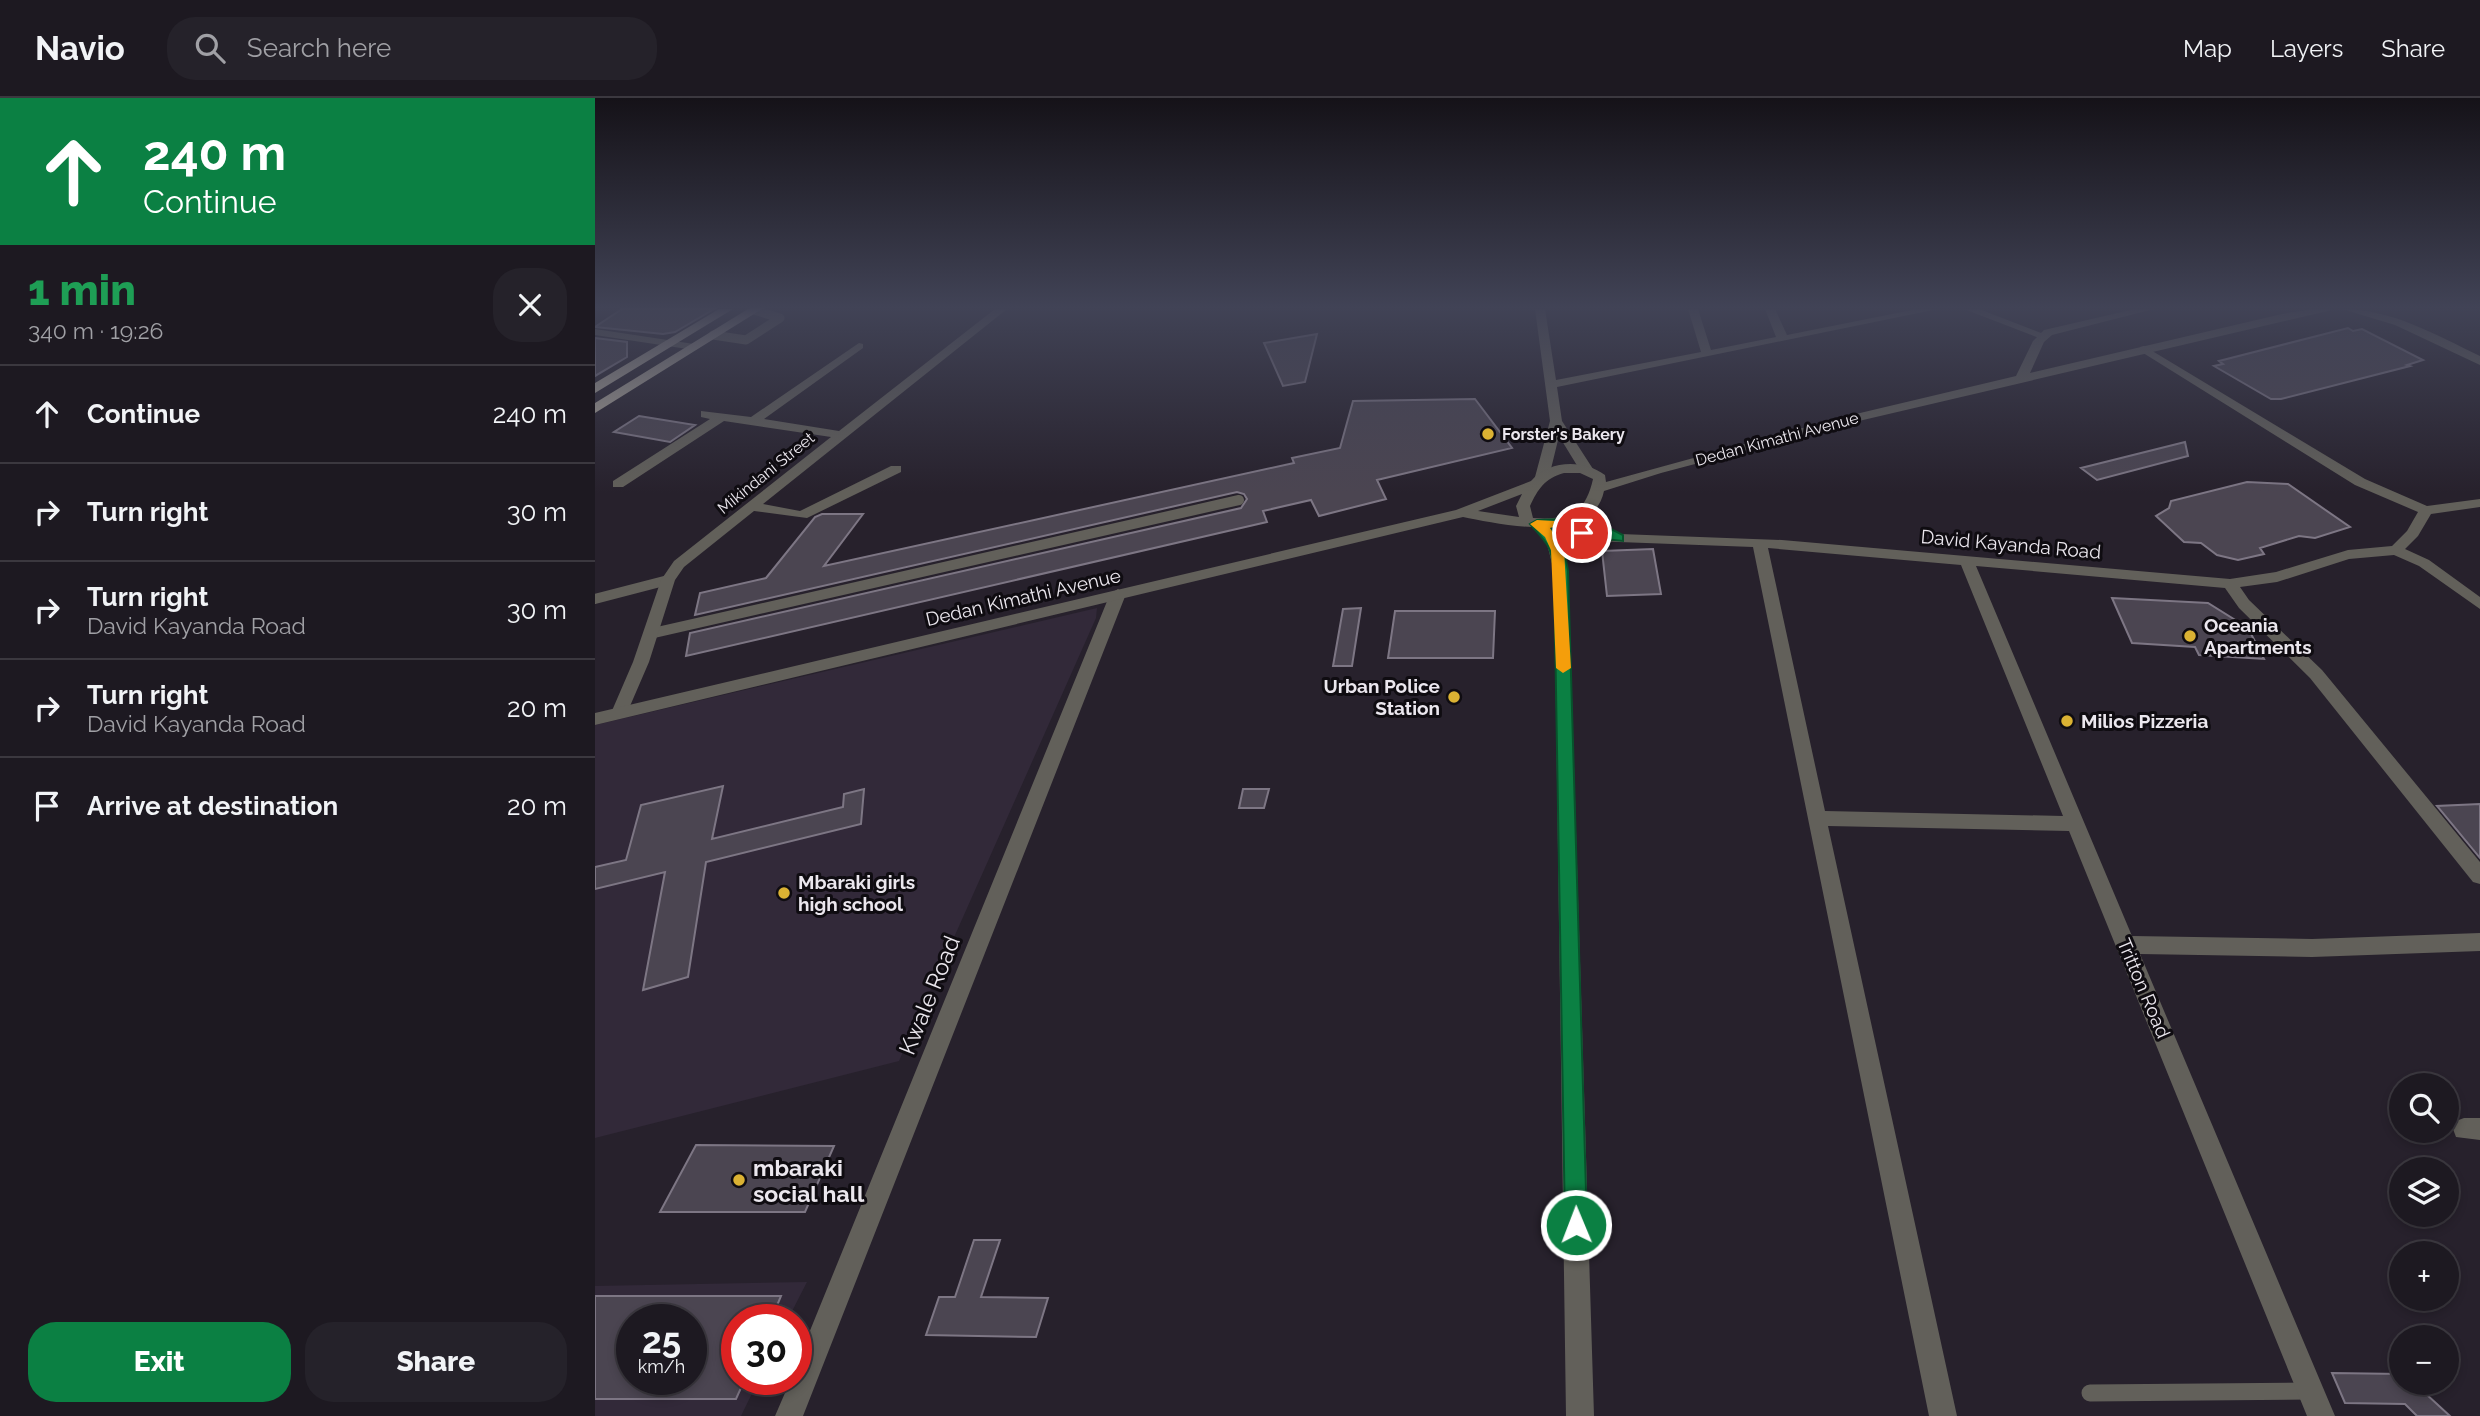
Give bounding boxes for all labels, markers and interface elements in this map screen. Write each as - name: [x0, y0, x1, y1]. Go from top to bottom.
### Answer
- search box: [167, 17, 657, 80]
- text: Navio: [35, 29, 125, 68]
- icon: search: [191, 29, 229, 67]
- text: Search here: [247, 33, 391, 63]
- text: Map: [2183, 34, 2232, 63]
- text: Layers: [2270, 34, 2343, 63]
- text: Share: [2381, 34, 2445, 63]
- text: 240 m: [143, 124, 286, 181]
- icon: ahead: [28, 126, 119, 217]
- text: Continue: [143, 183, 277, 220]
- text: 1 min: [28, 266, 136, 315]
- button: close: [493, 268, 567, 342]
- text: 340 m · 19:26: [28, 317, 164, 344]
- icon: ahead: [28, 395, 66, 433]
- text: Continue: [87, 399, 200, 429]
- text: 240 m: [493, 399, 567, 429]
- street label: Dedan Kimathi Avenue: [1693, 408, 1861, 470]
- place label: Forster's Bakery: [1502, 425, 1625, 444]
- marker: Forster's Bakery: [1480, 426, 1496, 442]
- street label: Mikindani Street: [714, 428, 819, 518]
- icon: right: [28, 493, 66, 531]
- text: Turn right: [87, 497, 208, 527]
- text: 30 m: [507, 497, 567, 527]
- pin: [1552, 503, 1612, 563]
- icon: arrive: [1563, 514, 1601, 552]
- street label: David Kayanda Road: [1920, 525, 2102, 563]
- street label: Dedan Kimathi Avenue: [923, 564, 1123, 630]
- text: Turn right: [87, 582, 208, 612]
- icon: right: [28, 591, 66, 629]
- text: 30 m: [507, 595, 567, 625]
- text: David Kayanda Road: [87, 612, 306, 639]
- place label: Oceania Apartments: [2204, 614, 2312, 658]
- marker: Oceania Apartments: [2182, 628, 2198, 644]
- place label: Urban Police Station: [1324, 675, 1440, 719]
- text: Turn right: [87, 680, 208, 710]
- icon: right: [28, 689, 66, 727]
- marker: Urban Police Station: [1446, 689, 1462, 705]
- text: 20 m: [507, 693, 567, 723]
- text: David Kayanda Road: [87, 710, 306, 737]
- place label: Milios Pizzeria: [2081, 710, 2208, 732]
- marker: Milios Pizzeria: [2059, 713, 2075, 729]
- icon: arrive: [28, 787, 66, 825]
- text: Arrive at destination: [87, 791, 338, 821]
- text: 20 m: [507, 791, 567, 821]
- place label: Mbaraki girls high school: [798, 871, 915, 915]
- marker: Mbaraki girls high school: [776, 885, 792, 901]
- street label: Kwale Road: [893, 932, 965, 1058]
- street label: Tritton Road: [2113, 935, 2175, 1041]
- map controls: [2389, 1073, 2459, 1395]
- button: search: [2389, 1073, 2459, 1143]
- place label: mbaraki social hall: [753, 1154, 865, 1207]
- button: layers: [2389, 1157, 2459, 1227]
- marker: mbaraki social hall: [731, 1172, 747, 1188]
- position arrow: [1539, 1188, 1613, 1262]
- button: +: [2389, 1241, 2459, 1311]
- speed limit sign: 30: [721, 1304, 812, 1395]
- text: 25: [642, 1320, 681, 1361]
- button: Exit: [28, 1322, 291, 1402]
- button: Share: [305, 1322, 567, 1402]
- button: −: [2389, 1325, 2459, 1395]
- text: km/h: [638, 1356, 685, 1377]

